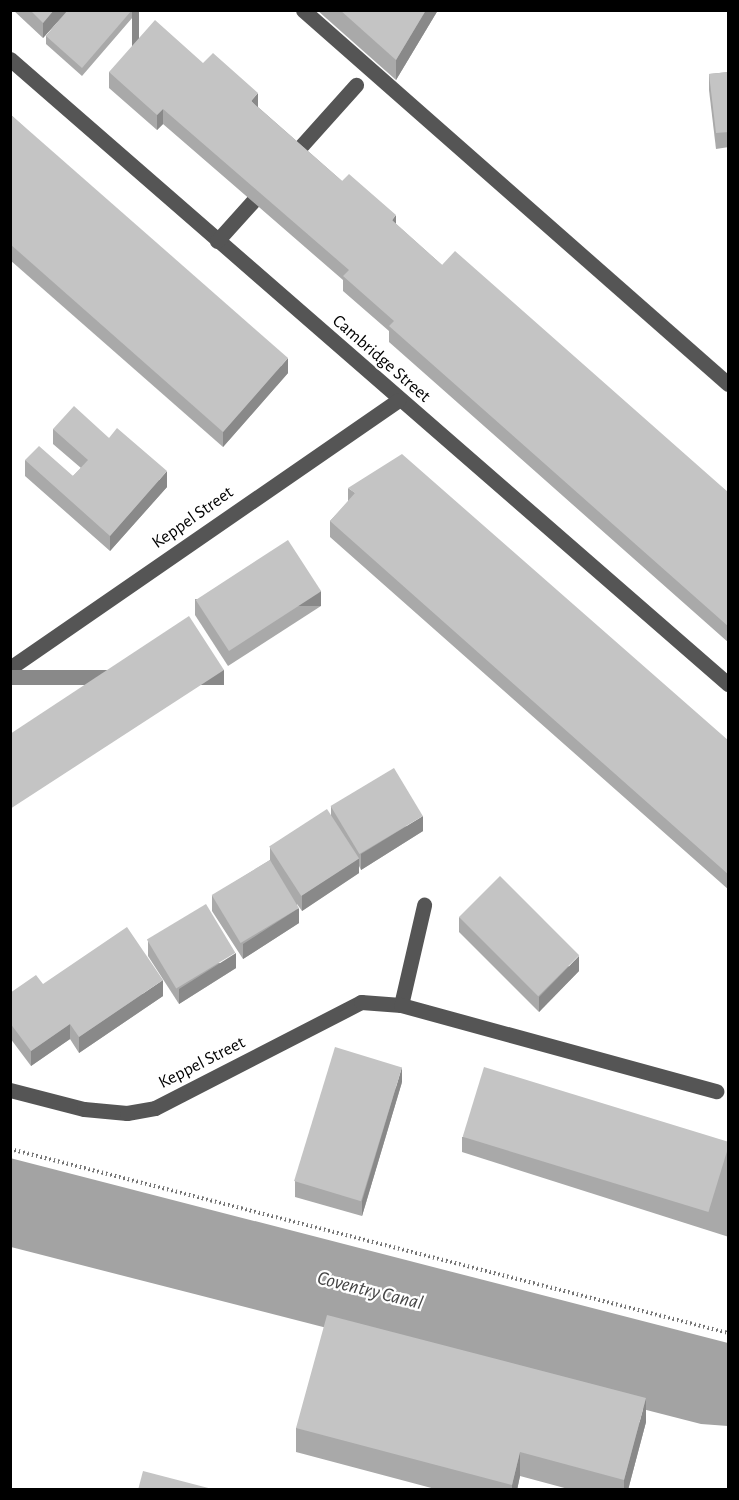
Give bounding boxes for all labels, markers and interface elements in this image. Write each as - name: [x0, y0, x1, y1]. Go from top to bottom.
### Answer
- street label: Cambridge Street: [328, 311, 434, 407]
- street label: Keppel Street: [148, 482, 238, 554]
- street label: Keppel Street: [155, 1032, 249, 1094]
- water label: Coventry Canal: [315, 1266, 425, 1316]

